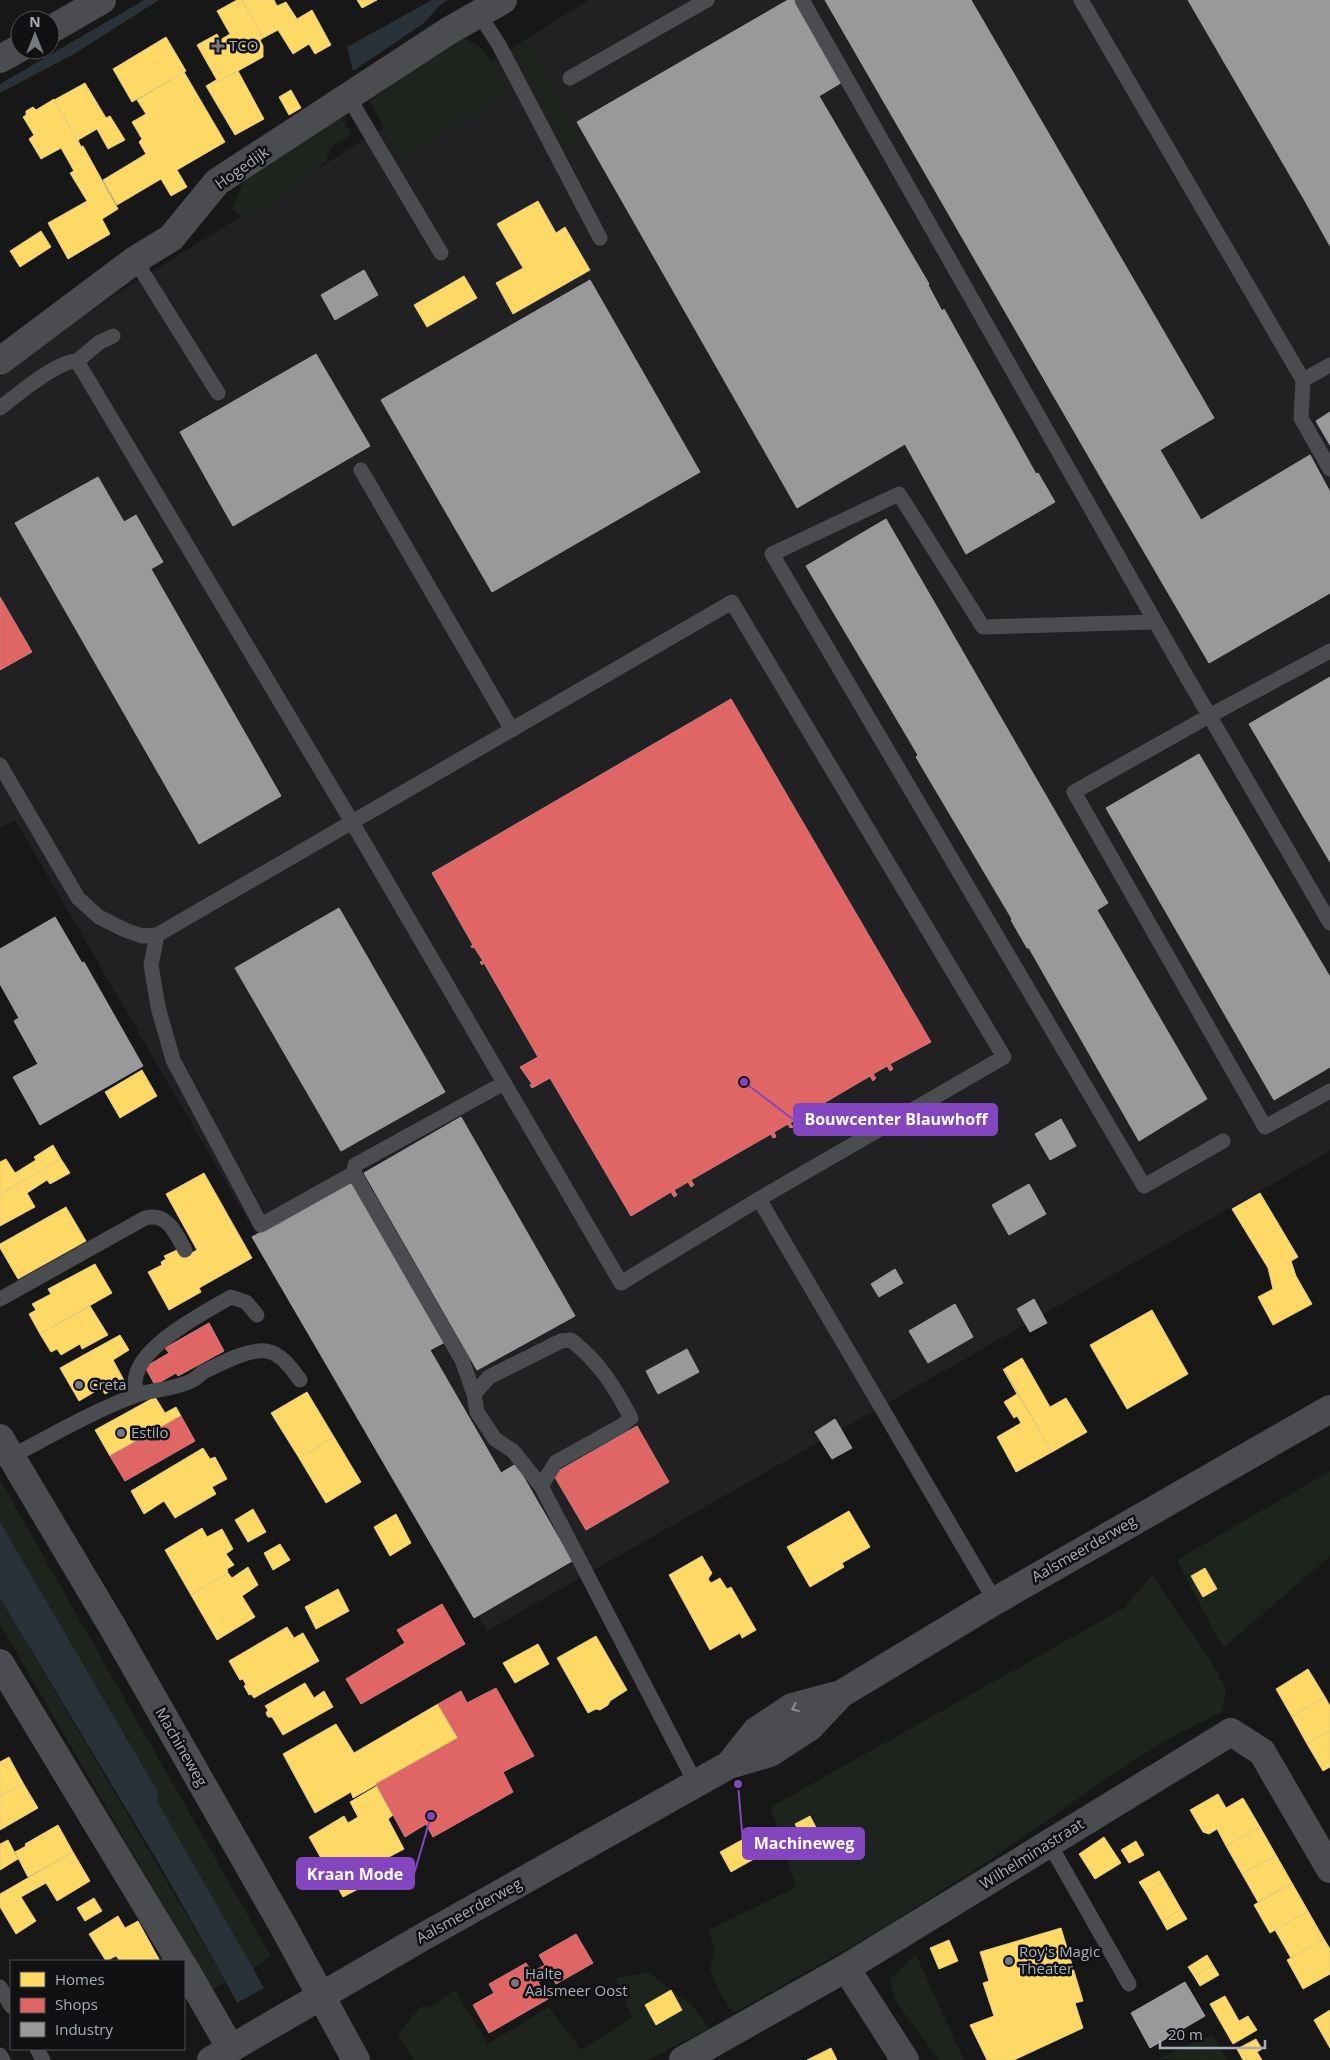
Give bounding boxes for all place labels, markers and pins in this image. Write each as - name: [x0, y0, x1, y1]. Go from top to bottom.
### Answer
- place label: TCO: [229, 35, 258, 55]
- marker: TCO: [211, 39, 225, 53]
- callout: Bouwcenter Blauwhoff: [794, 1104, 997, 1135]
- place label: Creta: [89, 1374, 127, 1394]
- marker: Creta: [73, 1379, 85, 1391]
- place label: Estilo: [131, 1422, 168, 1442]
- marker: Estilo: [115, 1427, 127, 1439]
- callout: Machineweg: [743, 1828, 864, 1859]
- callout: Kraan Mode: [297, 1858, 414, 1889]
- place label: Roy's Magic Theater: [1019, 1941, 1100, 1978]
- marker: Roy's Magic Theater: [1003, 1955, 1015, 1967]
- place label: Halte Aalsmeer Oost: [525, 1963, 628, 2000]
- marker: Halte Aalsmeer Oost: [509, 1977, 521, 1989]

